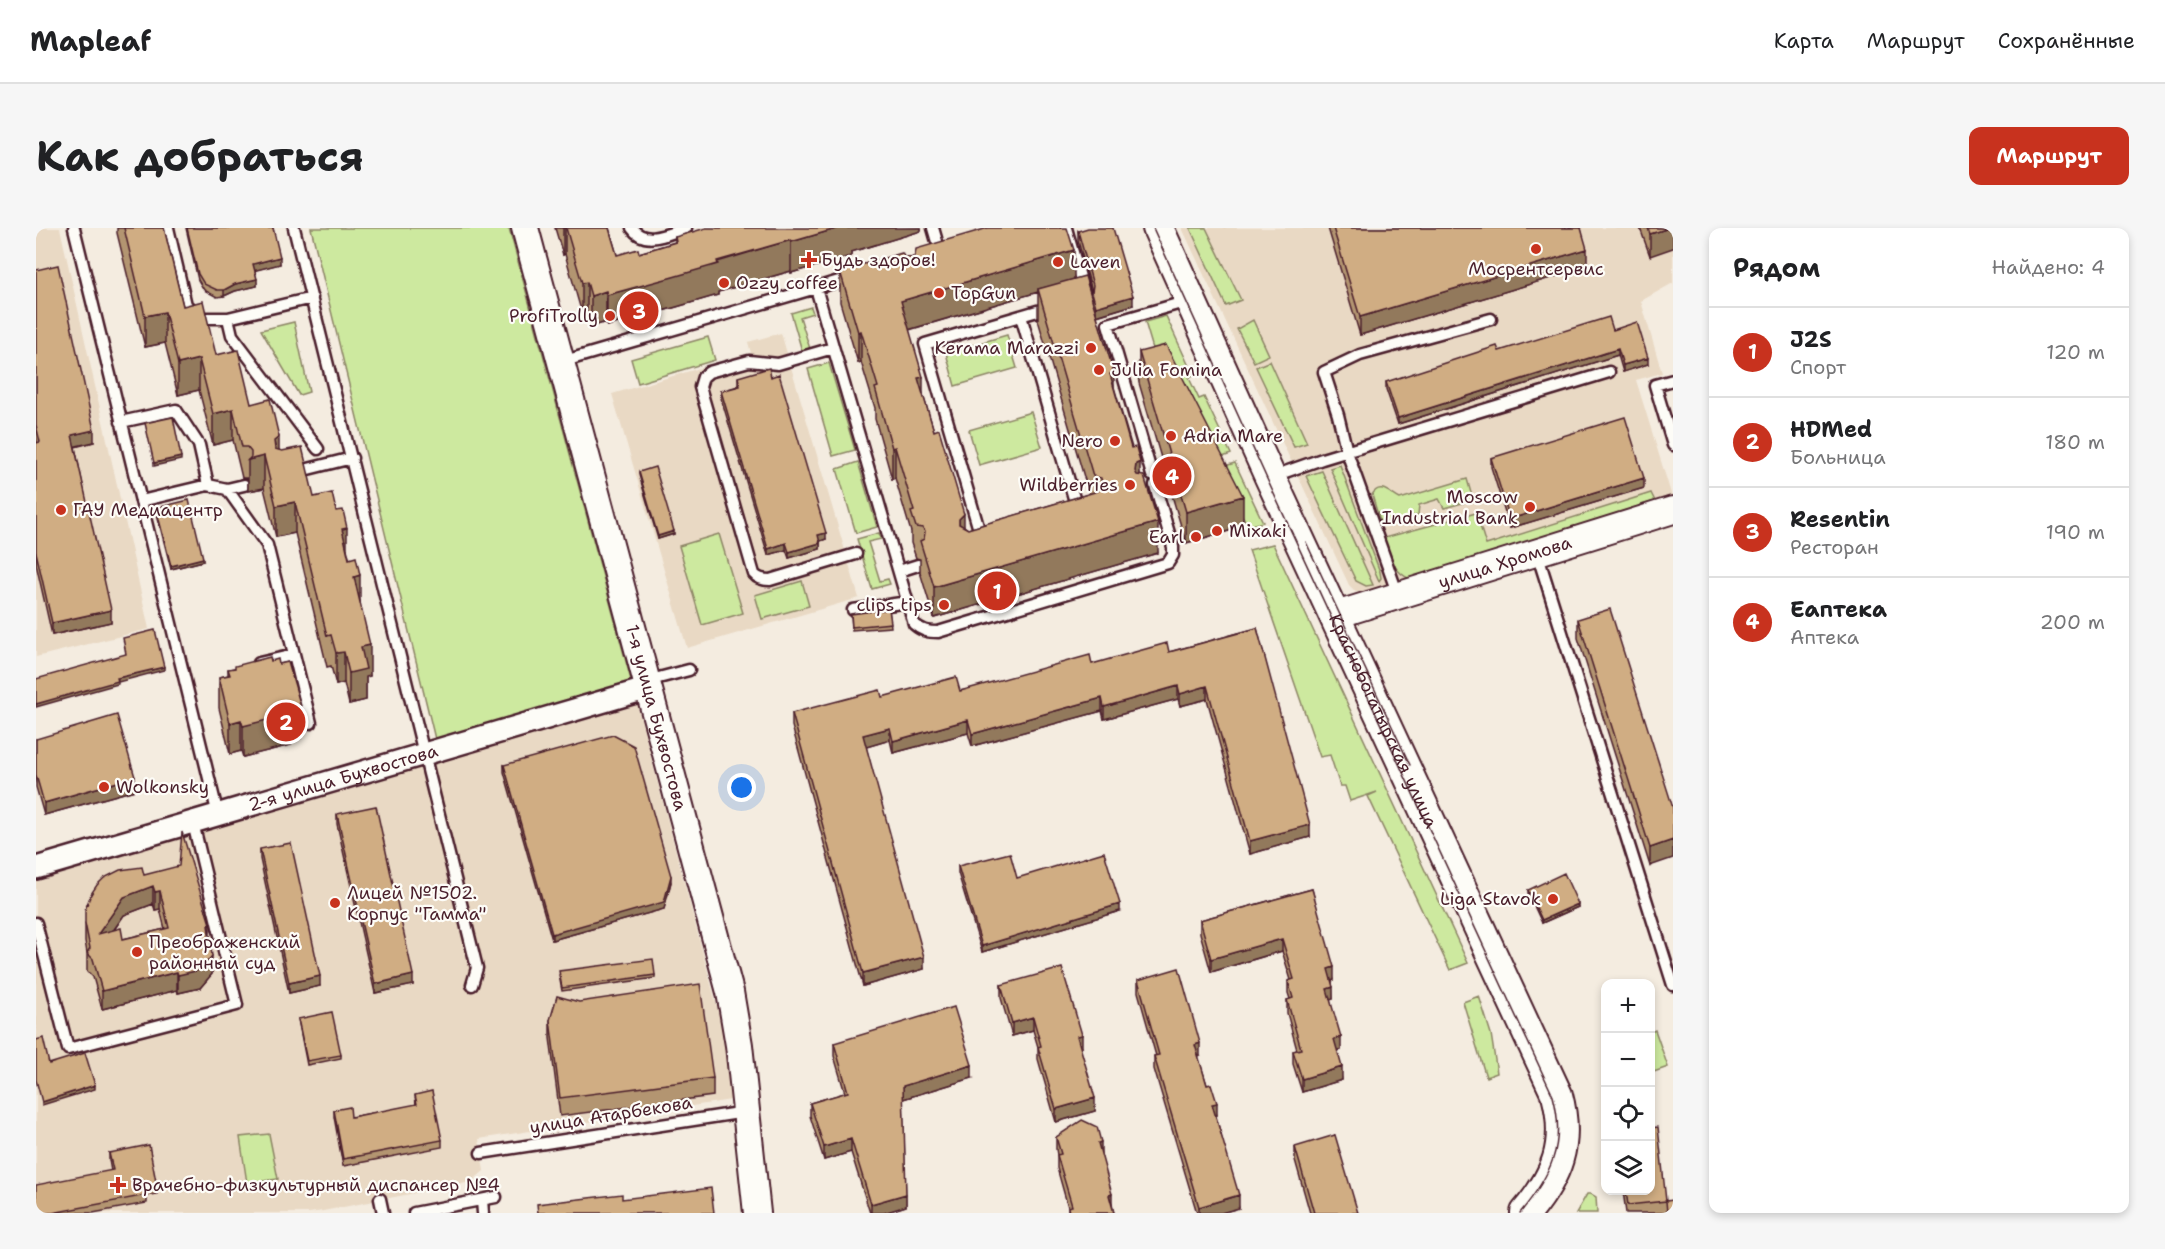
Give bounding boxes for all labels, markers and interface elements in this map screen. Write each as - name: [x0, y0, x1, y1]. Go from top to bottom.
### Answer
- text: Mapleaf: [30, 22, 151, 60]
- text: Карта: [1774, 27, 1834, 55]
- text: Маршрут: [1867, 27, 1965, 55]
- text: Сохранённые: [1998, 27, 2135, 55]
- button: Маршрут: [1969, 127, 2129, 185]
- text: Как добраться: [36, 128, 364, 184]
- marker: Мосрентсервис: [1529, 242, 1543, 256]
- place label: Будь здоров!: [821, 248, 936, 272]
- place label: Laven: [1070, 250, 1121, 274]
- text: Рядом: [1733, 250, 1820, 285]
- marker: Будь здоров!: [802, 253, 816, 267]
- text: Найдено: 4: [1992, 254, 2105, 280]
- marker: Laven: [1051, 255, 1065, 269]
- place label: Мосрентсервис: [1468, 257, 1604, 281]
- place label: Ozzy coffee: [736, 271, 838, 295]
- marker: Ozzy coffee: [717, 276, 731, 290]
- place label: TopGun: [951, 281, 1016, 305]
- marker: TopGun: [932, 286, 946, 300]
- pin: 3: [620, 288, 658, 334]
- place label: ProfiTrolly: [509, 304, 598, 328]
- marker: ProfiTrolly: [603, 309, 617, 323]
- text: J2S: [1790, 325, 1832, 354]
- place label: Kerama Marazzi: [935, 336, 1079, 360]
- text: 1: [1748, 339, 1757, 365]
- text: 120 m: [2046, 339, 2105, 365]
- marker: Kerama Marazzi: [1084, 341, 1098, 355]
- text: Спорт: [1790, 354, 1846, 380]
- place label: Julia Fomina: [1111, 358, 1222, 382]
- marker: Julia Fomina: [1092, 363, 1106, 377]
- text: HDMed: [1790, 415, 1872, 444]
- place label: Adria Mare: [1183, 424, 1283, 448]
- place label: Nero: [1061, 429, 1103, 453]
- marker: Adria Mare: [1164, 429, 1178, 443]
- text: 2: [1746, 429, 1760, 455]
- text: 180 m: [2045, 429, 2105, 455]
- marker: Nero: [1108, 434, 1122, 448]
- text: Больница: [1790, 444, 1886, 470]
- pin: 4: [1152, 454, 1192, 498]
- place label: Wildberries: [1019, 473, 1118, 497]
- marker: Wildberries: [1123, 478, 1137, 492]
- place label: Moscow Industrial Bank: [1382, 485, 1518, 530]
- place label: ГАУ Медиацентр: [73, 498, 223, 522]
- marker: Moscow Industrial Bank: [1523, 500, 1537, 514]
- marker: ГАУ Медиацентр: [54, 503, 68, 517]
- text: Resentin: [1790, 505, 1890, 534]
- place label: Mixaki: [1229, 519, 1287, 543]
- text: 3: [1746, 519, 1760, 545]
- text: 190 m: [2046, 519, 2105, 545]
- marker: Mixaki: [1210, 524, 1224, 538]
- place label: Earl: [1149, 525, 1185, 549]
- marker: Earl: [1189, 530, 1203, 544]
- street label: улица Хромова: [1435, 530, 1575, 594]
- text: Ресторан: [1790, 534, 1879, 560]
- pin: 1: [978, 568, 1016, 614]
- place label: clips tips: [857, 593, 932, 617]
- text: Еаптека: [1790, 595, 1887, 624]
- marker: clips tips: [937, 598, 951, 612]
- text: 4: [1746, 609, 1760, 635]
- text: 200 m: [2040, 609, 2105, 635]
- street label: Краснобогатырская улица: [1323, 610, 1443, 832]
- street label: 1-я улица Бухвостова: [620, 622, 693, 813]
- text: Аптека: [1790, 624, 1859, 650]
- pin: 2: [266, 700, 306, 744]
- street label: 2-я улица Бухвостова: [245, 739, 441, 817]
- your location: [727, 773, 756, 802]
- place label: Wolkonsky: [116, 775, 209, 799]
- marker: Wolkonsky: [97, 780, 111, 794]
- place label: Лицей №1502. Корпус "Гамма": [347, 881, 486, 926]
- place label: Liga Stavok: [1440, 887, 1541, 911]
- marker: Liga Stavok: [1546, 892, 1560, 906]
- marker: Лицей №1502. Корпус "Гамма": [328, 896, 342, 910]
- place label: Преображенский районный суд: [149, 930, 301, 975]
- marker: Преображенский районный суд: [130, 945, 144, 959]
- map controls: [1601, 979, 1655, 1195]
- button: +: [1601, 979, 1655, 1033]
- button: −: [1601, 1033, 1655, 1087]
- button: locate: [1601, 1087, 1655, 1141]
- street label: улица Атарбекова: [528, 1090, 694, 1140]
- button: layers: [1601, 1141, 1655, 1195]
- place label: Врачебно-физкультурный диспансер №4: [132, 1173, 500, 1197]
- marker: Врачебно-физкультурный диспансер №4: [109, 1176, 127, 1194]

